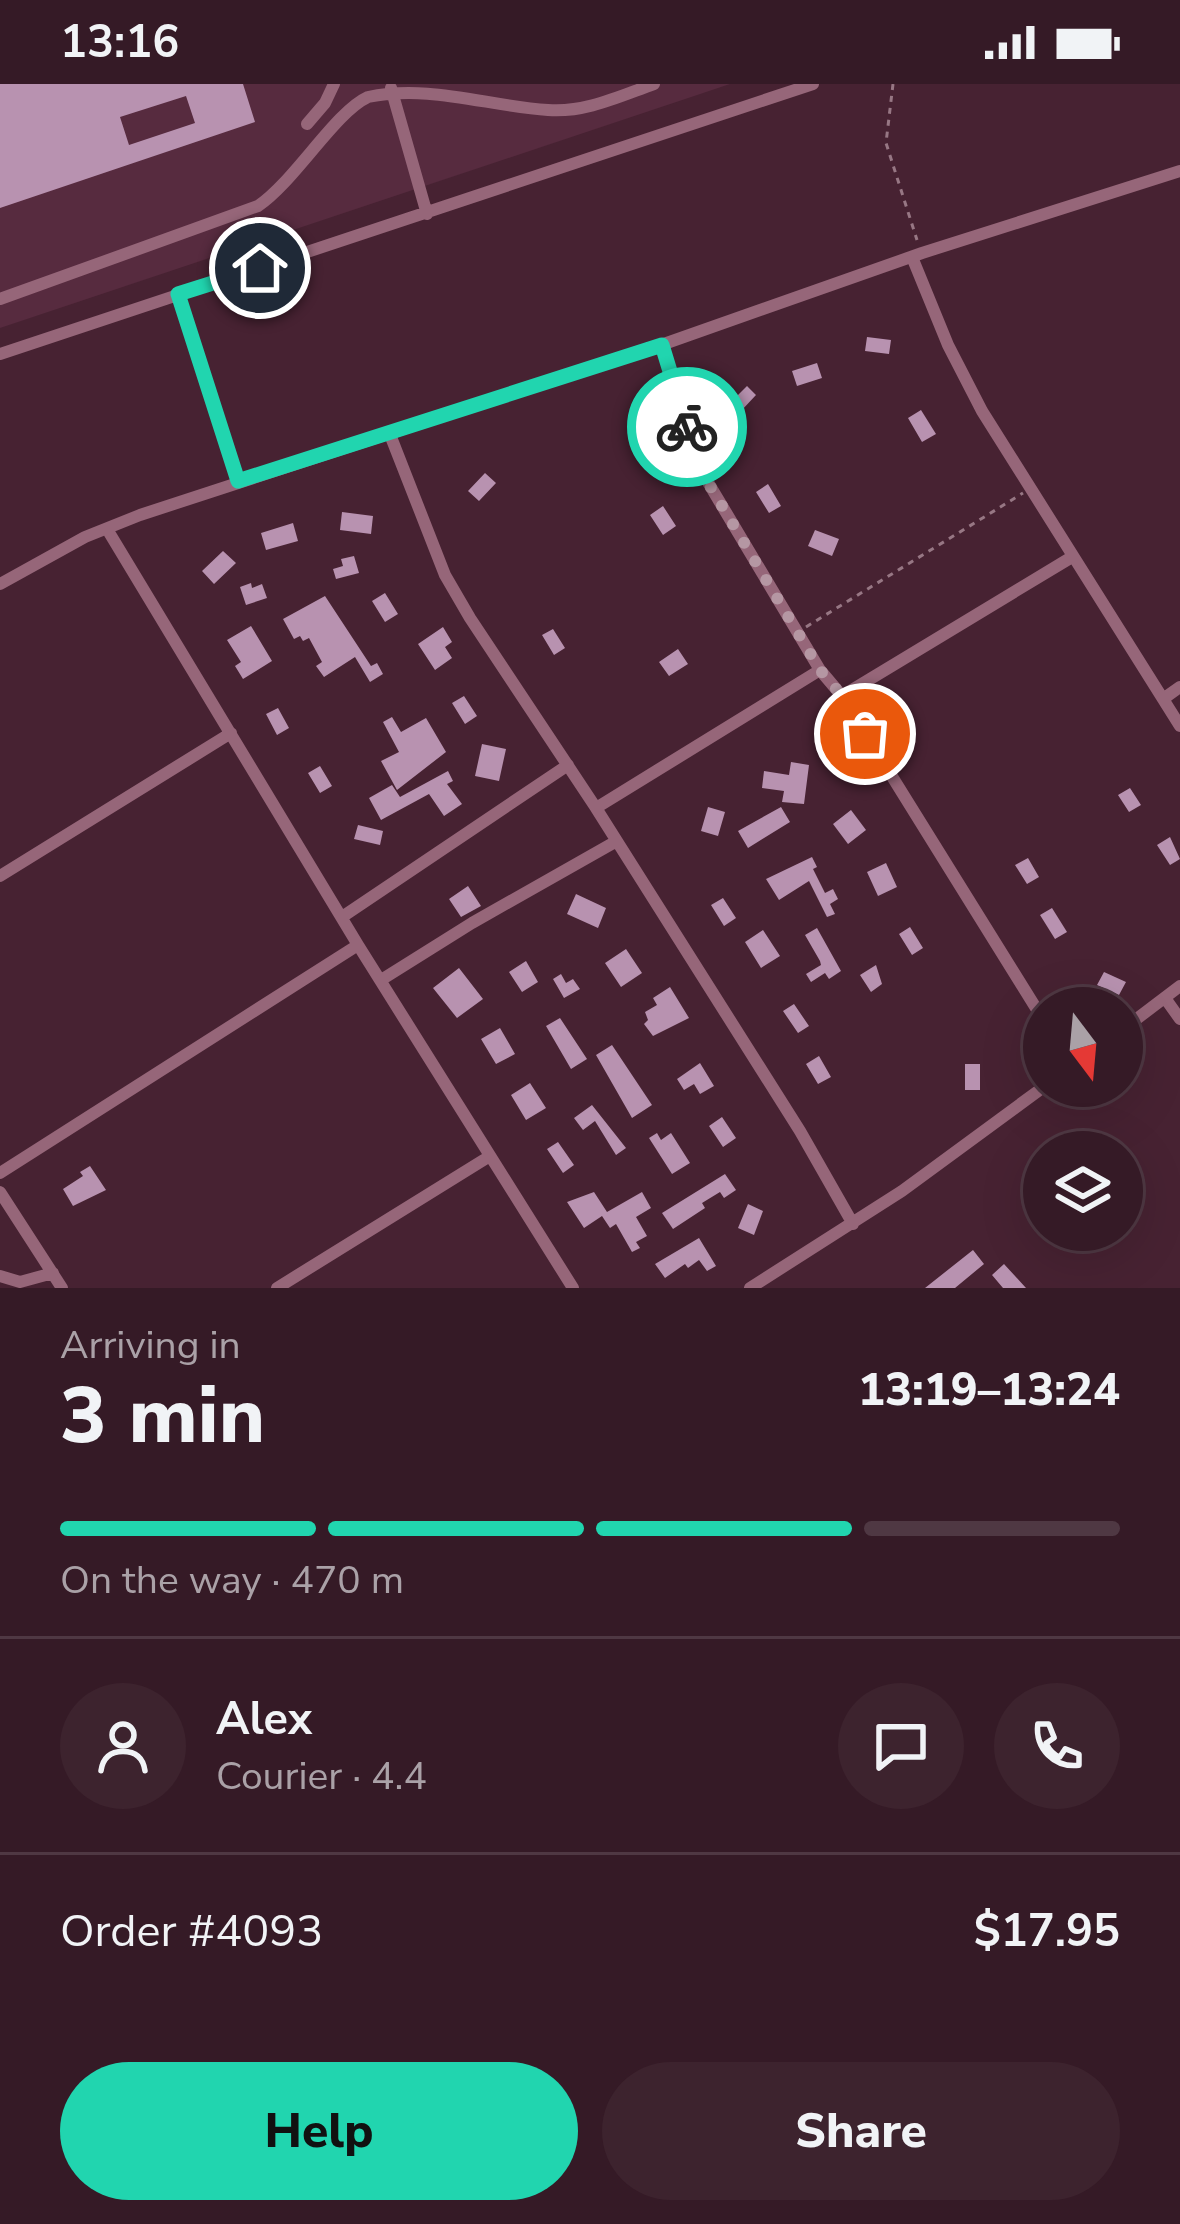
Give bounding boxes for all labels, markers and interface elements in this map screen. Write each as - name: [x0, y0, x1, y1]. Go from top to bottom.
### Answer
- text: 13:16: [60, 12, 179, 73]
- pin: [209, 217, 311, 319]
- icon: home: [227, 235, 293, 301]
- courier: [627, 367, 747, 487]
- icon: bike: [654, 394, 720, 460]
- pin: [814, 683, 916, 785]
- icon: bag: [832, 701, 898, 767]
- north arrow: [1023, 987, 1143, 1107]
- map controls: [1023, 987, 1143, 1251]
- button: layers: [1023, 1131, 1143, 1251]
- text: Arriving in: [60, 1319, 241, 1372]
- text: 13:19–13:24: [858, 1360, 1120, 1421]
- text: 3 min: [60, 1363, 265, 1470]
- text: On the way · 470 m: [60, 1554, 404, 1607]
- button: person: [60, 1683, 186, 1809]
- button: chat: [838, 1683, 964, 1809]
- button: phone: [994, 1683, 1120, 1809]
- text: Alex: [216, 1689, 312, 1750]
- text: Courier · 4.4: [216, 1750, 427, 1803]
- text: Order #4093: [60, 1901, 323, 1962]
- text: $17.95: [974, 1901, 1120, 1962]
- button: Help: [60, 2062, 578, 2200]
- button: Share: [602, 2062, 1120, 2200]

